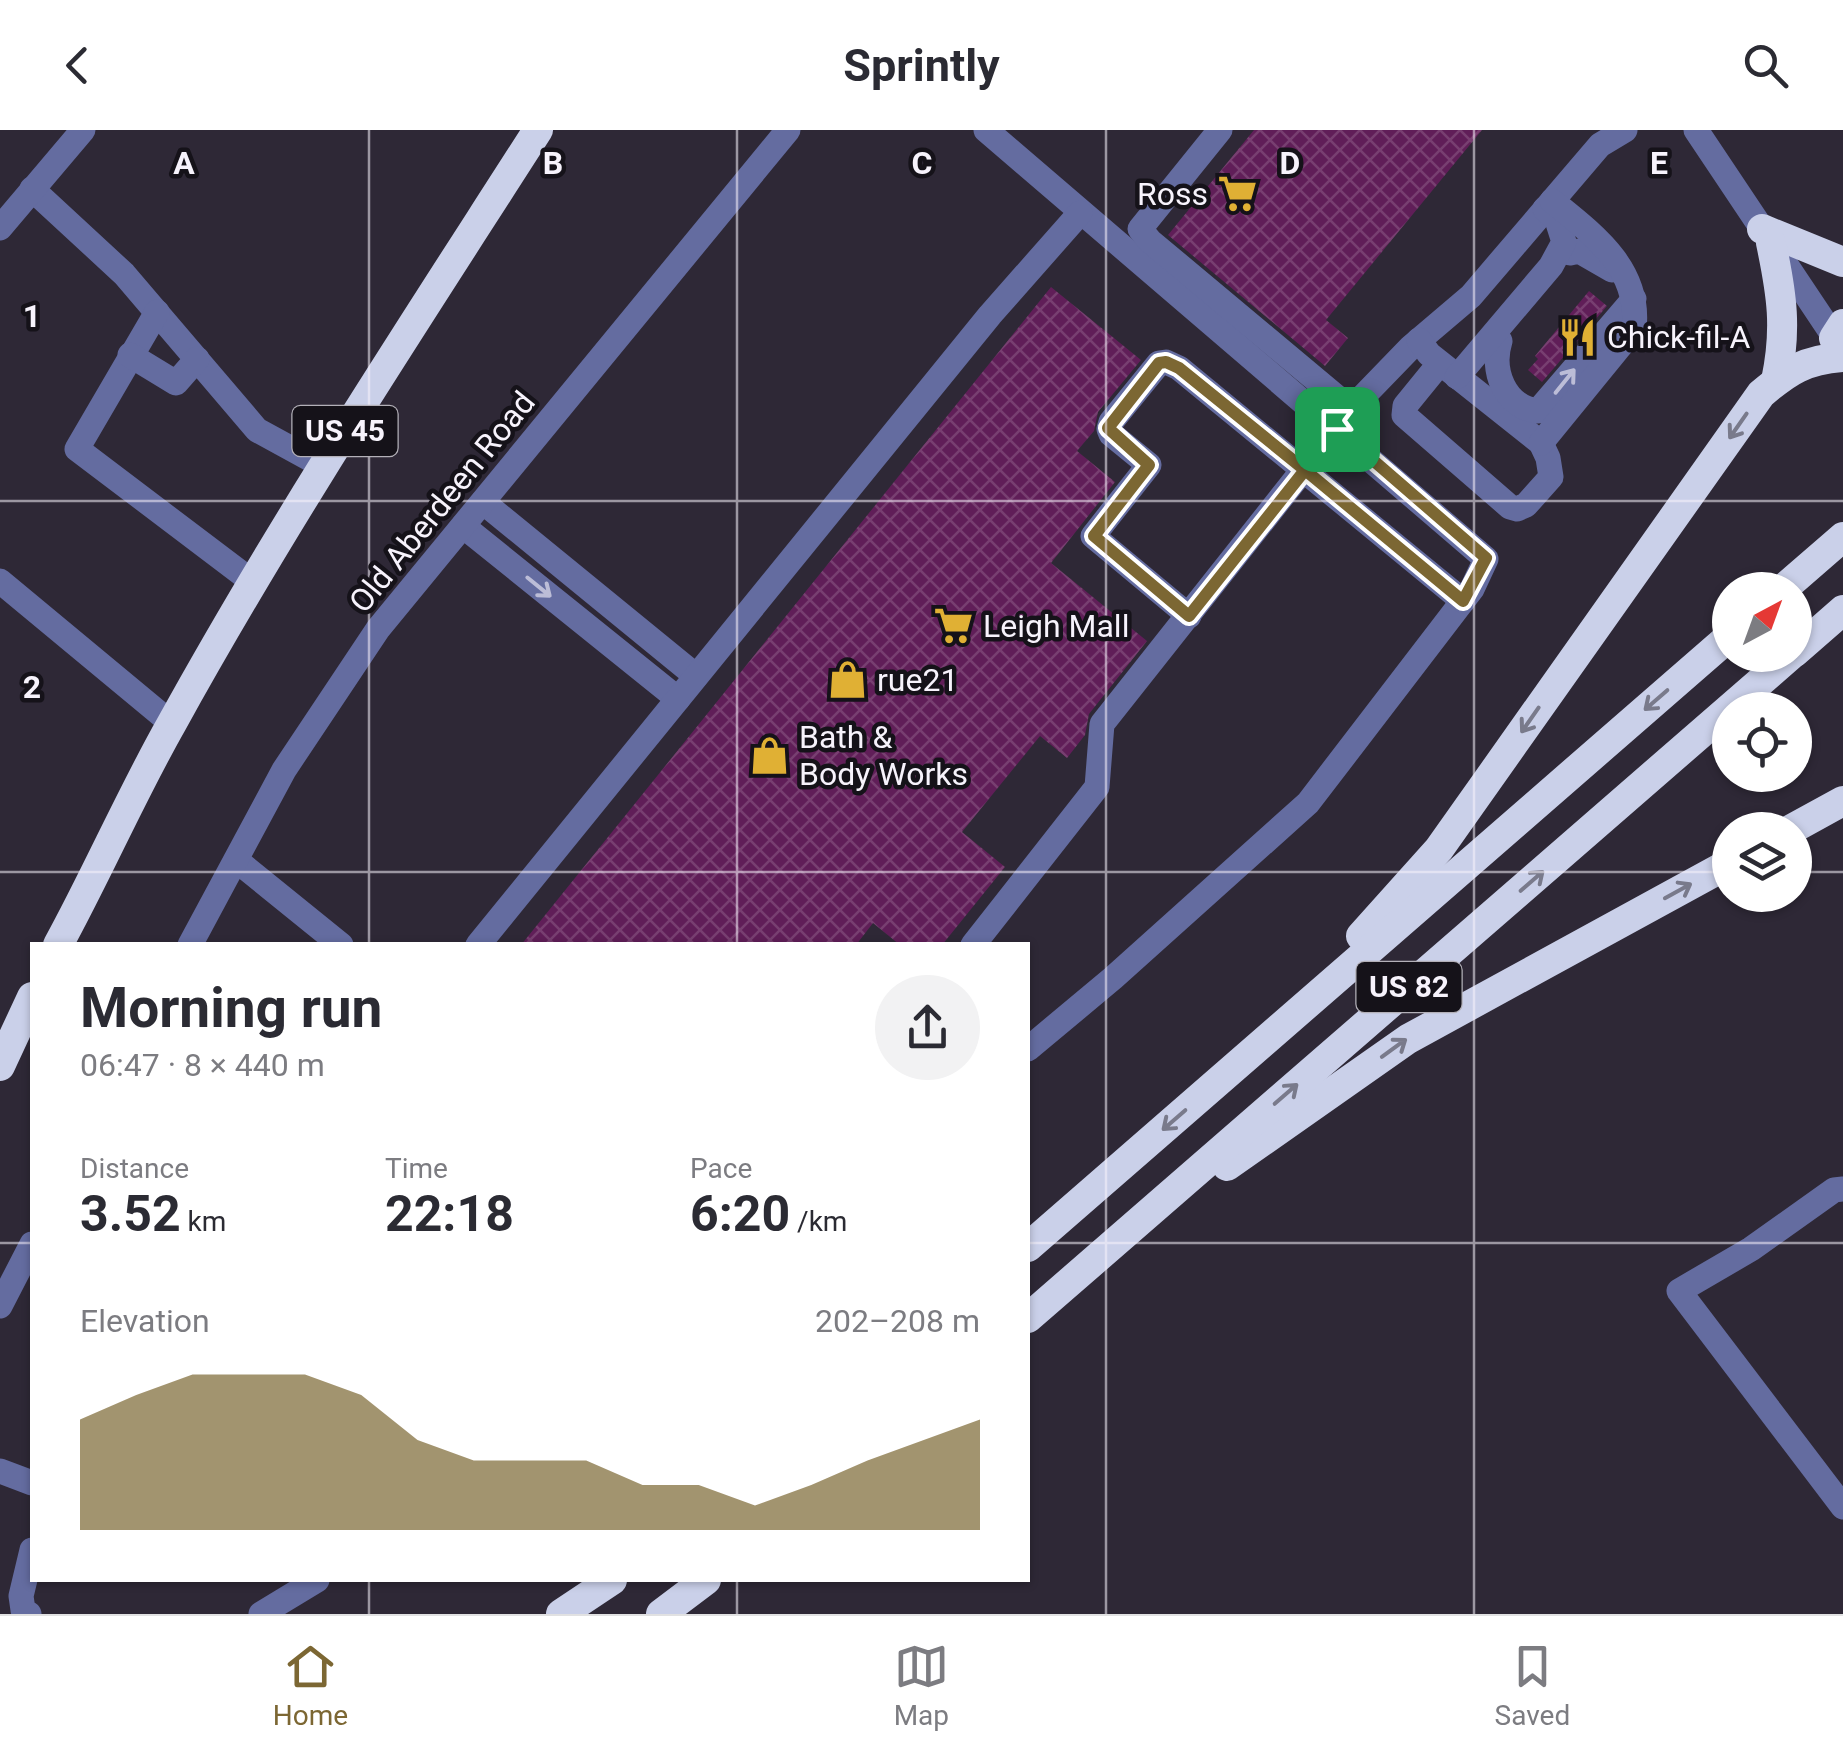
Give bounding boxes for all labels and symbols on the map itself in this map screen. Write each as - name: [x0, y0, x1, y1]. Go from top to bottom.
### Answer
- text: A: [173, 144, 195, 182]
- text: B: [543, 144, 563, 182]
- text: C: [912, 144, 932, 182]
- text: D: [1280, 144, 1300, 182]
- text: E: [1650, 144, 1668, 182]
- supermarket icon: Ross: [1217, 173, 1259, 215]
- place label: Ross: [1137, 175, 1208, 213]
- text: 1: [23, 297, 41, 335]
- restaurant icon: Chick-fil-A: [1556, 316, 1598, 358]
- place label: Chick-fil-A: [1607, 318, 1750, 356]
- one-way arrow: [1554, 369, 1576, 395]
- street label: Old Aberdeen Road: [341, 384, 543, 620]
- pin: [1295, 387, 1380, 472]
- road number: US 45: [292, 406, 398, 456]
- one-way arrow: [1728, 412, 1749, 439]
- north arrow: [1712, 572, 1812, 672]
- one-way arrow: [526, 576, 552, 598]
- supermarket icon: Leigh Mall: [932, 605, 974, 647]
- place label: Leigh Mall: [983, 607, 1129, 645]
- shop icon: rue21: [826, 659, 868, 701]
- place label: rue21: [877, 661, 958, 699]
- text: 2: [23, 668, 41, 706]
- one-way arrow: [1644, 688, 1670, 710]
- one-way arrow: [1520, 706, 1541, 733]
- place label: Bath & Body Works: [799, 718, 968, 793]
- shop icon: Bath & Body Works: [748, 734, 790, 776]
- one-way arrow: [1518, 870, 1544, 892]
- one-way arrow: [1663, 880, 1693, 900]
- road number: US 82: [1356, 962, 1462, 1012]
- one-way arrow: [1380, 1038, 1407, 1059]
- one-way arrow: [1273, 1082, 1298, 1105]
- one-way arrow: [1162, 1109, 1187, 1132]

